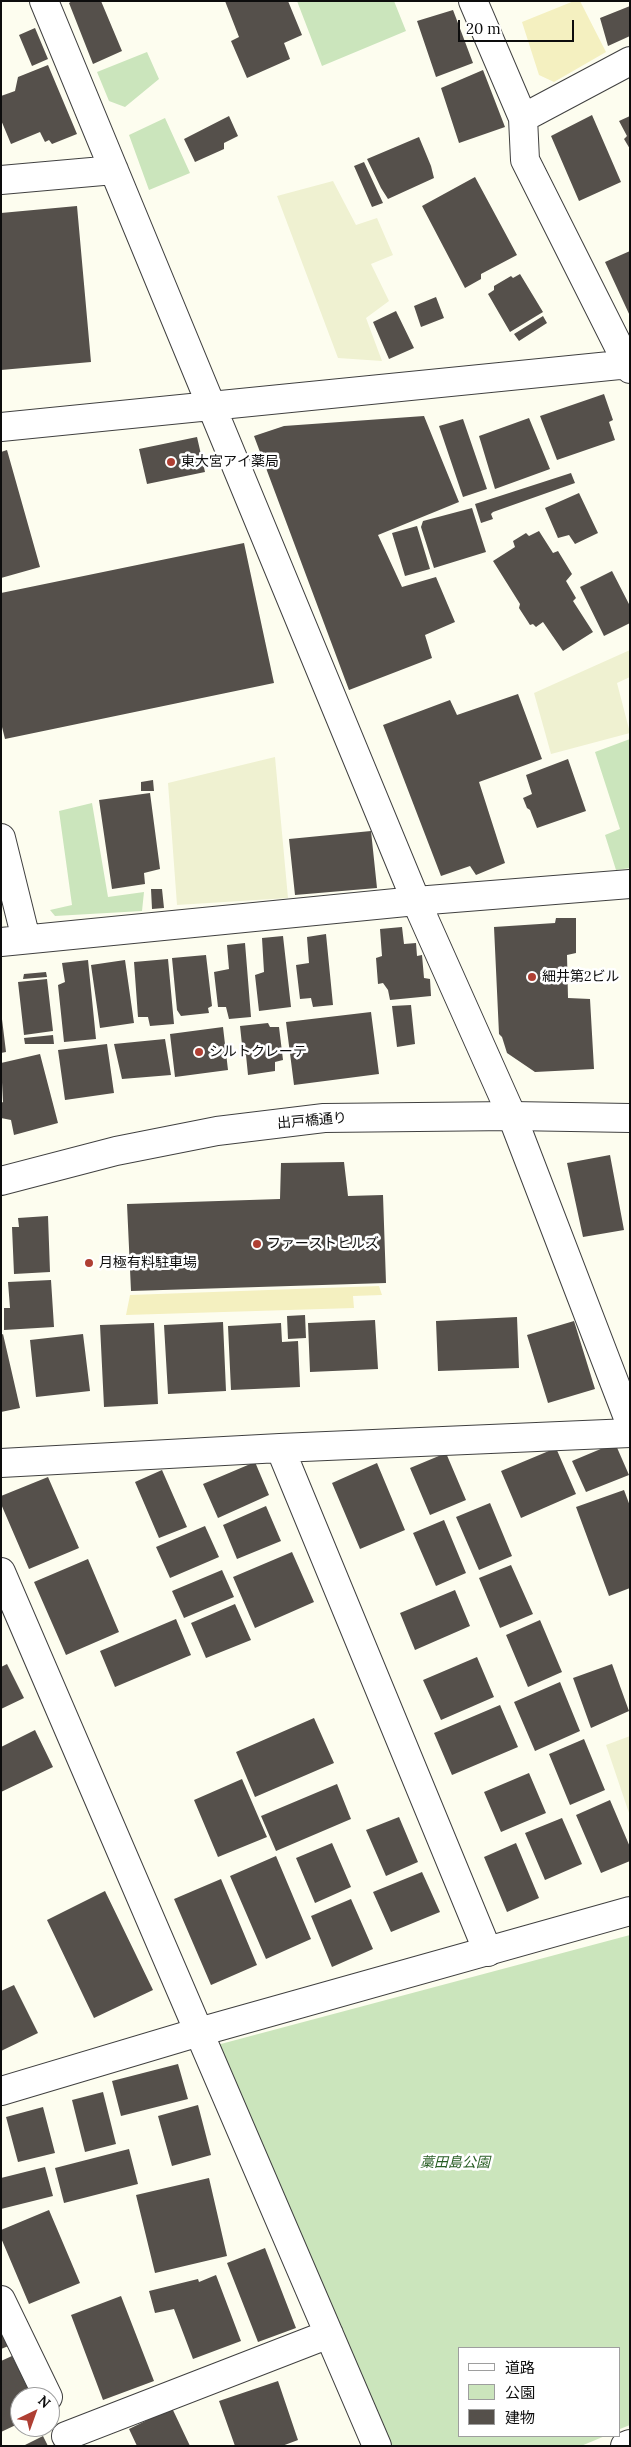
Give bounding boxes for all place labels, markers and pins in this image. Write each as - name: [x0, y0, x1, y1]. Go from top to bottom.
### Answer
- place label: 東大宮アイ薬局: [181, 454, 279, 470]
- marker: 東大宮アイ薬局: [165, 456, 177, 468]
- place label: 細井第2ビル: [542, 969, 620, 985]
- marker: 細井第2ビル: [526, 971, 538, 983]
- place label: シルトクレーテ: [209, 1044, 307, 1060]
- marker: シルトクレーテ: [193, 1046, 205, 1058]
- place label: ファーストヒルズ: [267, 1236, 379, 1252]
- marker: ファーストヒルズ: [251, 1238, 263, 1250]
- place label: 月極有料駐車場: [99, 1255, 197, 1271]
- marker: 月極有料駐車場: [83, 1257, 95, 1269]

